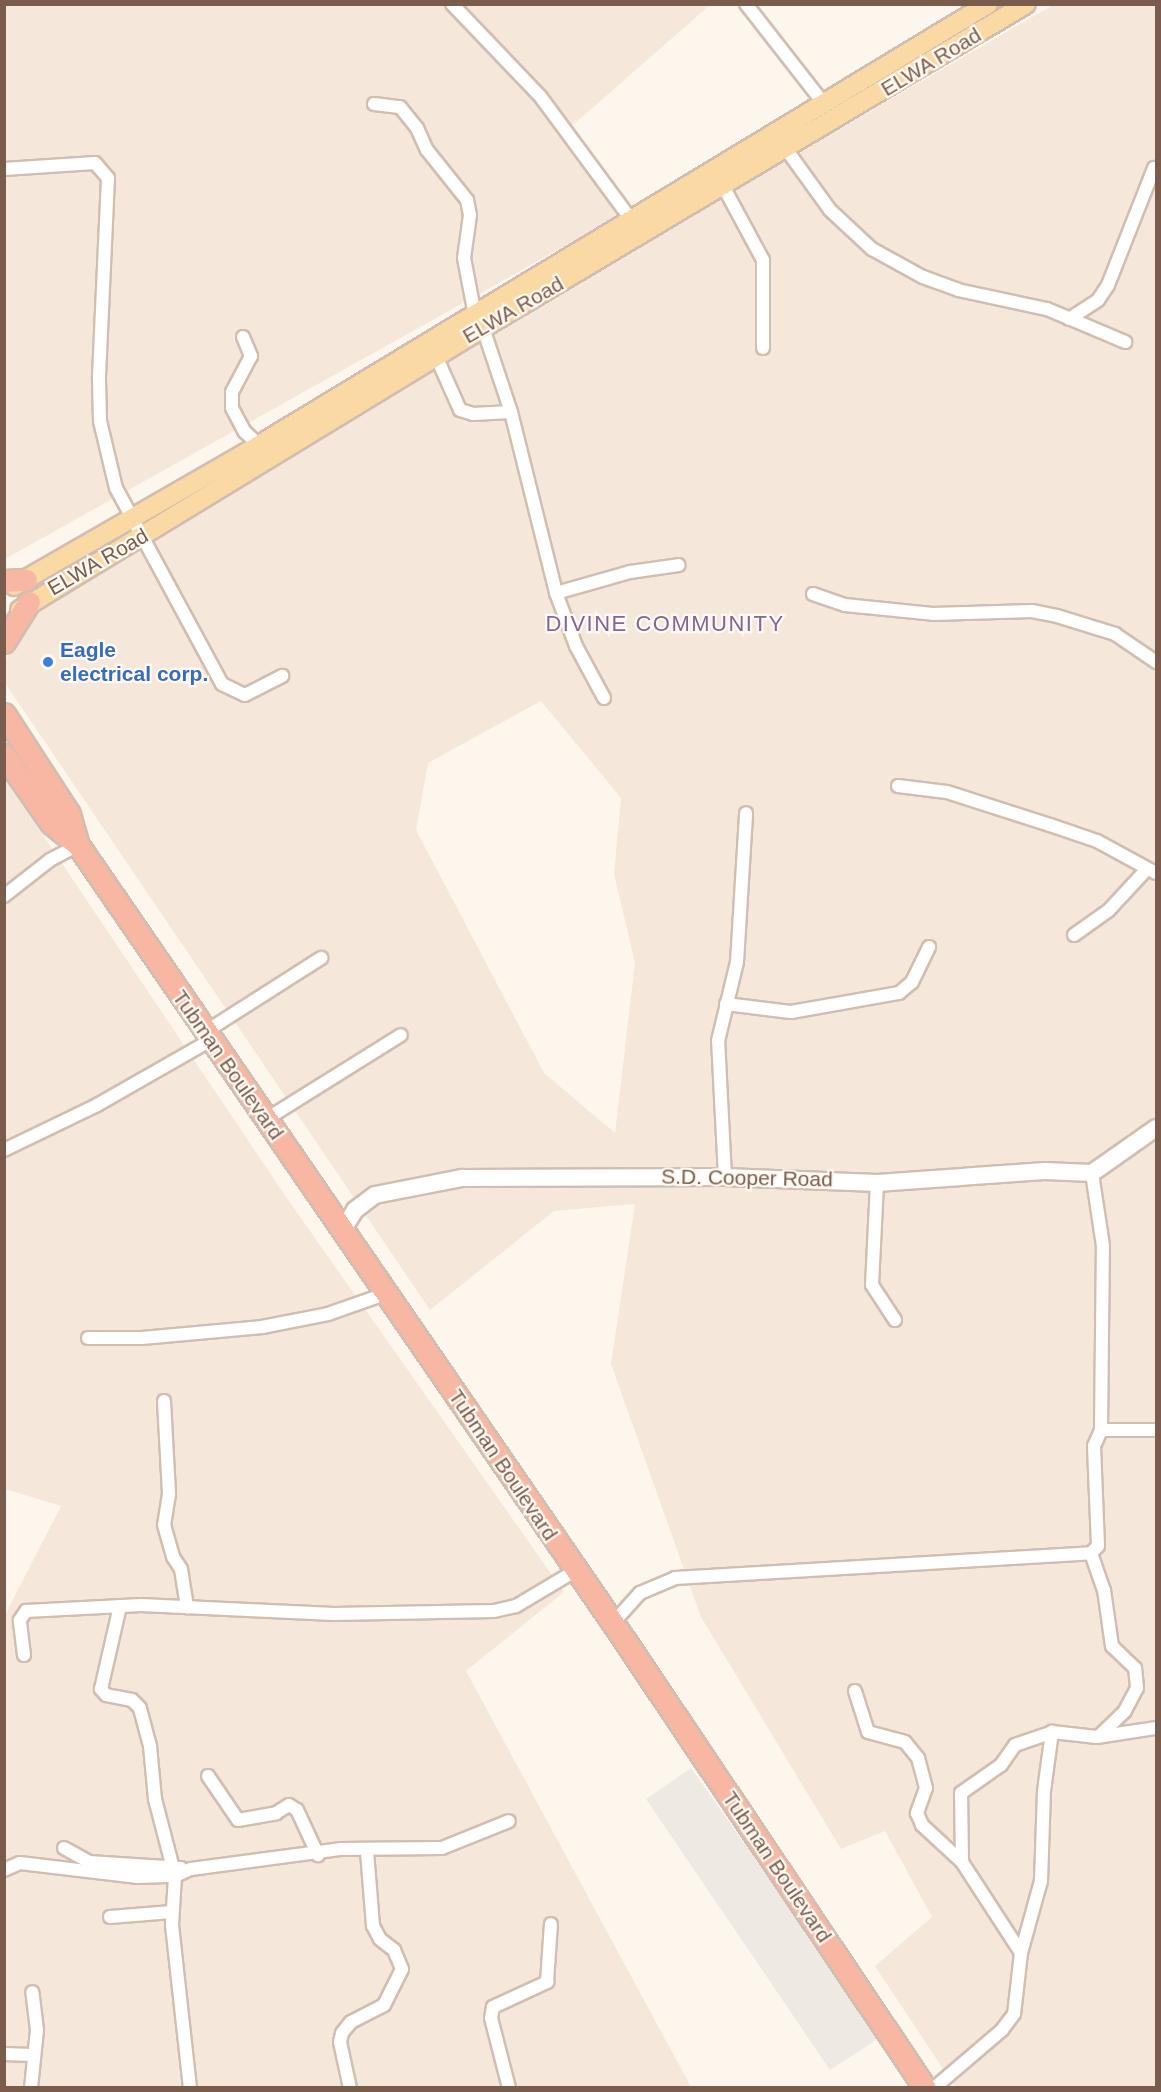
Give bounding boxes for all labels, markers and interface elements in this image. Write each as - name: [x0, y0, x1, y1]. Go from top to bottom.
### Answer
- street label: ELWA Road: [876, 22, 986, 102]
- street label: ELWA Road: [458, 271, 568, 349]
- street label: ELWA Road: [43, 523, 153, 601]
- district label: DIVINE COMMUNITY: [545, 611, 785, 637]
- place label: Eagle electrical corp.: [60, 637, 208, 687]
- marker: Eagle electrical corp.: [41, 655, 55, 669]
- street label: Tubman Boulevard: [167, 985, 289, 1145]
- street label: S.D. Cooper Road: [661, 1164, 833, 1192]
- street label: Tubman Boulevard: [443, 1385, 563, 1545]
- street label: Tubman Boulevard: [717, 1787, 837, 1947]

